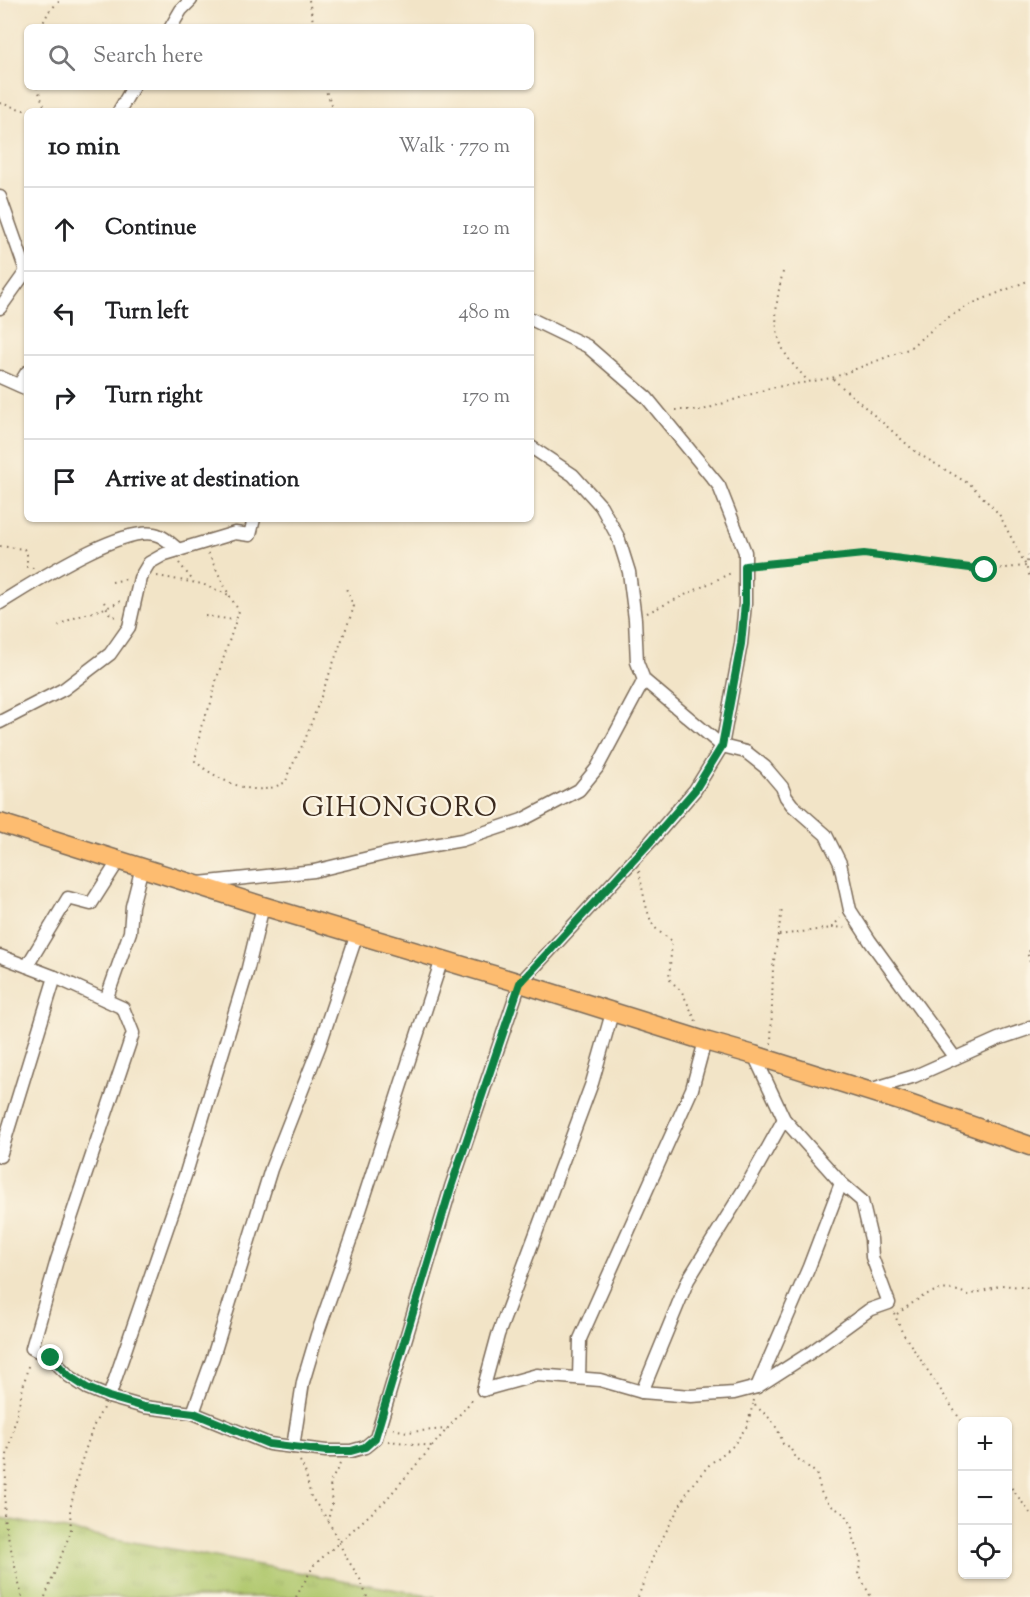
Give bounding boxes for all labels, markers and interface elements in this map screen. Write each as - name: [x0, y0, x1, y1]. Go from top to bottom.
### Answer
- search box: [24, 24, 534, 90]
- icon: search: [45, 41, 78, 74]
- text: Search here: [93, 41, 203, 73]
- text: 10 min: [48, 129, 120, 166]
- text: Walk · 770 m: [398, 133, 510, 162]
- icon: ahead: [48, 213, 81, 246]
- text: Continue: [105, 213, 196, 245]
- text: 120 m: [462, 215, 510, 244]
- icon: left: [48, 297, 81, 330]
- text: Turn left: [105, 297, 188, 329]
- text: 480 m: [459, 299, 510, 328]
- icon: right: [48, 381, 81, 414]
- text: Turn right: [105, 381, 202, 413]
- text: 170 m: [462, 383, 510, 412]
- icon: arrive: [48, 465, 81, 498]
- text: Arrive at destination: [105, 465, 300, 497]
- route start: [971, 556, 997, 582]
- district label: GIHONGORO: [302, 790, 498, 829]
- route end: [37, 1344, 63, 1370]
- map controls: [958, 1417, 1012, 1579]
- button: +: [958, 1417, 1012, 1471]
- button: −: [958, 1471, 1012, 1525]
- button: locate: [958, 1525, 1012, 1579]

